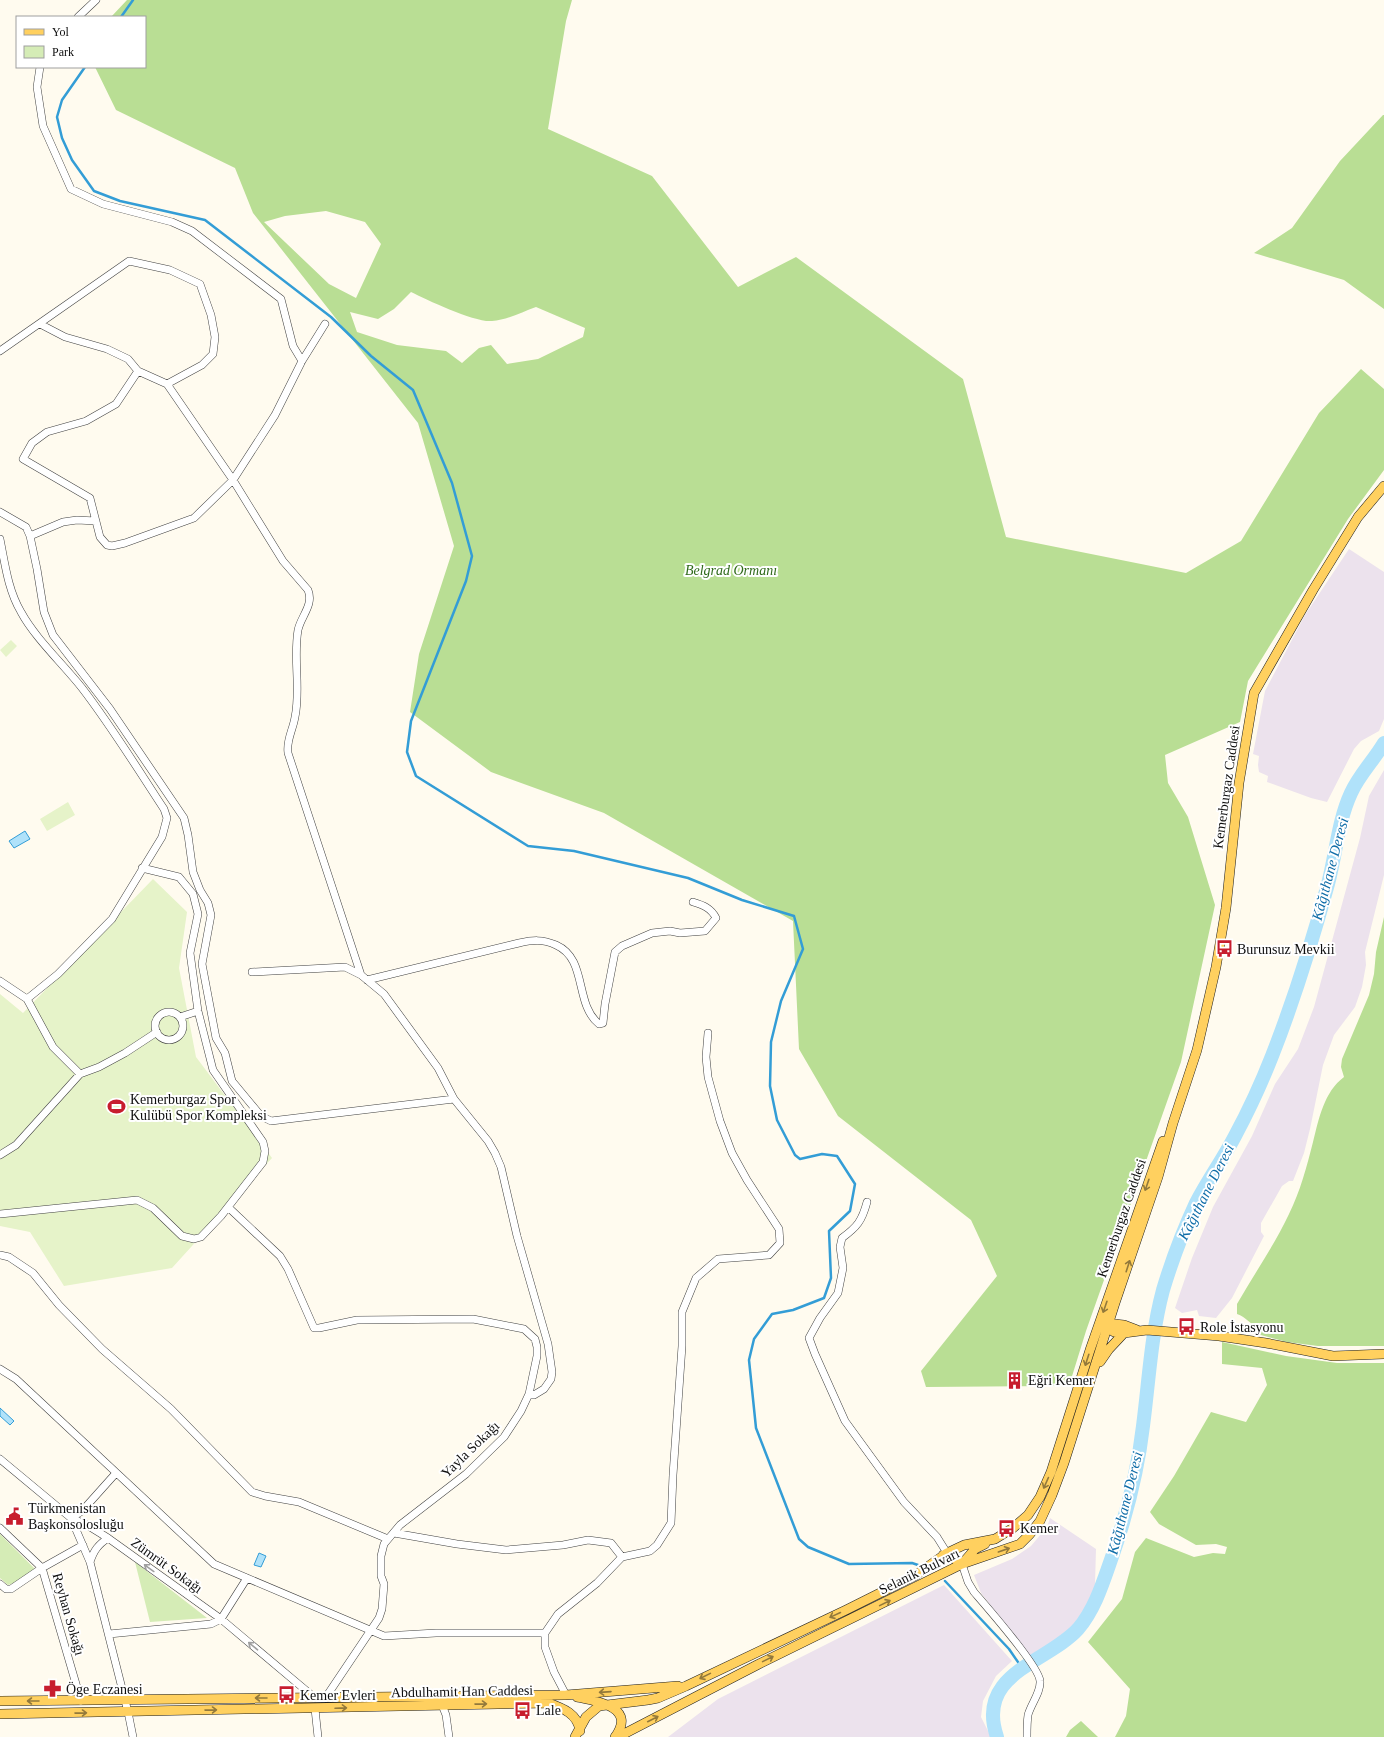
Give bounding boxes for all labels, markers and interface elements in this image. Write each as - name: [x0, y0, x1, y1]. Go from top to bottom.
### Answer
- legend: [16, 16, 146, 68]
- text: Yol: [52, 25, 69, 39]
- text: Park: [52, 45, 74, 59]
- park label: Belgrad Ormanı: [685, 563, 777, 578]
- street label: Kemerburgaz Caddesi: [1210, 724, 1243, 850]
- water label: Kâğıthane Deresi: [1308, 816, 1351, 923]
- bus stop icon: Burunsuz Mevkii: [1214, 939, 1234, 959]
- place label: Burunsuz Mevkii: [1237, 942, 1335, 957]
- place label: Kemerburgaz Spor Kulübü Spor Kompleksi: [130, 1092, 267, 1123]
- sports icon: Kemerburgaz Spor Kulübü Spor Kompleksi: [107, 1097, 127, 1117]
- water label: Kâğıthane Deresi: [1174, 1141, 1237, 1244]
- street label: Kemerburgaz Caddesi: [1094, 1157, 1149, 1279]
- one-way arrow: [1143, 1178, 1151, 1190]
- one-way arrow: [1125, 1260, 1132, 1273]
- one-way arrow: [1101, 1301, 1108, 1314]
- bus stop icon: Role İstasyonu: [1177, 1317, 1197, 1337]
- place label: Role İstasyonu: [1200, 1320, 1284, 1335]
- one-way arrow: [1083, 1353, 1090, 1366]
- building icon: Eğri Kemer: [1005, 1370, 1025, 1390]
- place label: Eğri Kemer: [1028, 1373, 1094, 1388]
- street label: Yayla Sokağı: [438, 1418, 502, 1481]
- water label: Kâğıthane Deresi: [1104, 1450, 1146, 1557]
- one-way arrow: [1042, 1477, 1049, 1489]
- place label: Türkmenistan Başkonsolosluğu: [28, 1501, 124, 1532]
- public building icon: Türkmenistan Başkonsolosluğu: [5, 1506, 25, 1526]
- bus stop icon: Kemer: [997, 1518, 1017, 1538]
- place label: Kemer: [1020, 1521, 1058, 1536]
- street label: Zümrüt Sokağı: [128, 1535, 205, 1596]
- street label: Selanik Bulvarı: [877, 1545, 962, 1597]
- one-way arrow: [997, 1545, 1009, 1553]
- one-way arrow: [144, 1564, 155, 1572]
- street label: Reyhan Sokağı: [50, 1571, 87, 1657]
- one-way arrow: [879, 1599, 891, 1606]
- one-way arrow: [830, 1612, 842, 1619]
- one-way arrow: [247, 1641, 258, 1650]
- one-way arrow: [762, 1655, 774, 1662]
- one-way arrow: [699, 1673, 711, 1680]
- pharmacy icon: Öge Eczanesi: [43, 1679, 63, 1699]
- place label: Öge Eczanesi: [66, 1681, 143, 1697]
- street label: Abdulhamit Han Caddesi: [391, 1683, 533, 1700]
- bus stop icon: Kemer Evleri: [277, 1685, 297, 1705]
- place label: Kemer Evleri: [300, 1688, 376, 1703]
- one-way arrow: [599, 1688, 612, 1695]
- one-way arrow: [255, 1694, 268, 1702]
- one-way arrow: [27, 1697, 40, 1705]
- one-way arrow: [474, 1700, 487, 1708]
- bus stop icon: Lale: [513, 1700, 533, 1720]
- place label: Lale: [536, 1703, 561, 1718]
- one-way arrow: [334, 1704, 347, 1712]
- one-way arrow: [204, 1706, 217, 1714]
- one-way arrow: [74, 1709, 87, 1717]
- one-way arrow: [646, 1714, 658, 1722]

